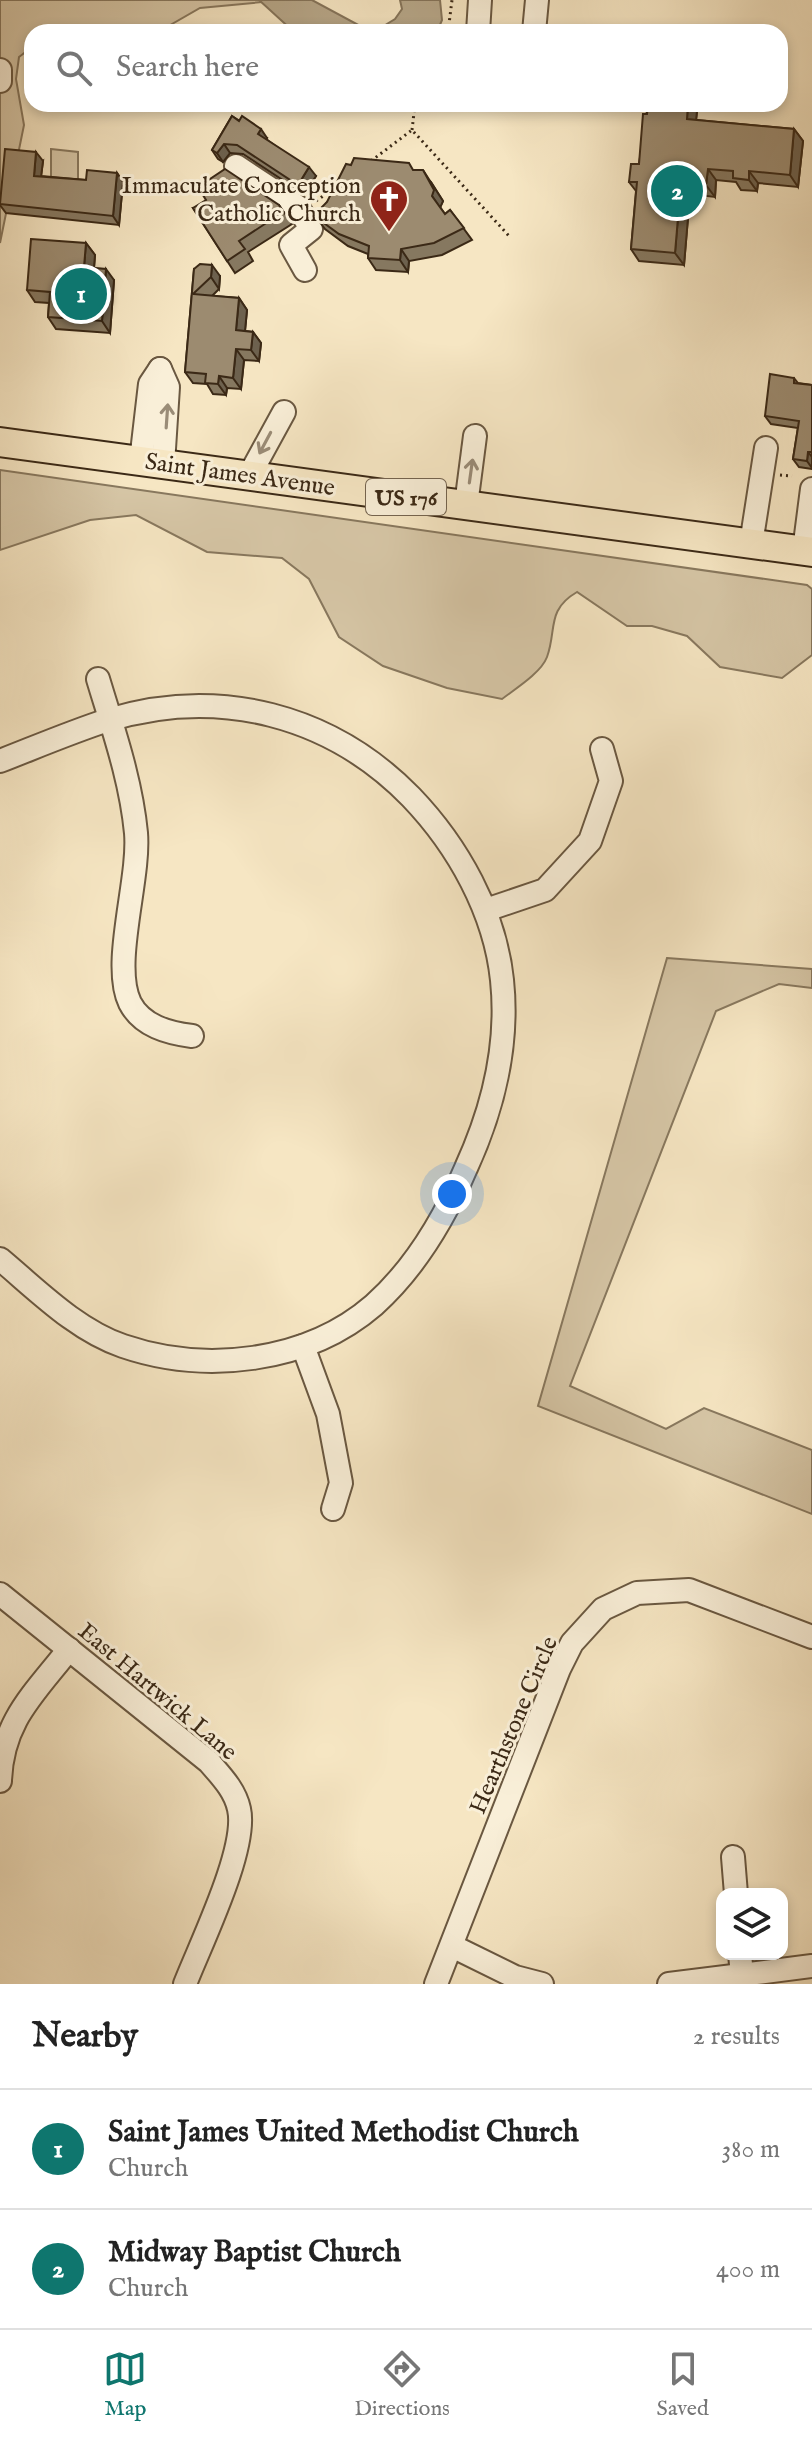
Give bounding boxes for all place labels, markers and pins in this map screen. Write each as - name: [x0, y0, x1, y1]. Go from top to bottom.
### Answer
- pin: 2: [651, 161, 703, 221]
- place label: Immaculate Conception Catholic Church: [122, 171, 361, 230]
- church icon: Immaculate Conception Catholic Church: [368, 178, 410, 233]
- pin: 1: [55, 264, 107, 324]

